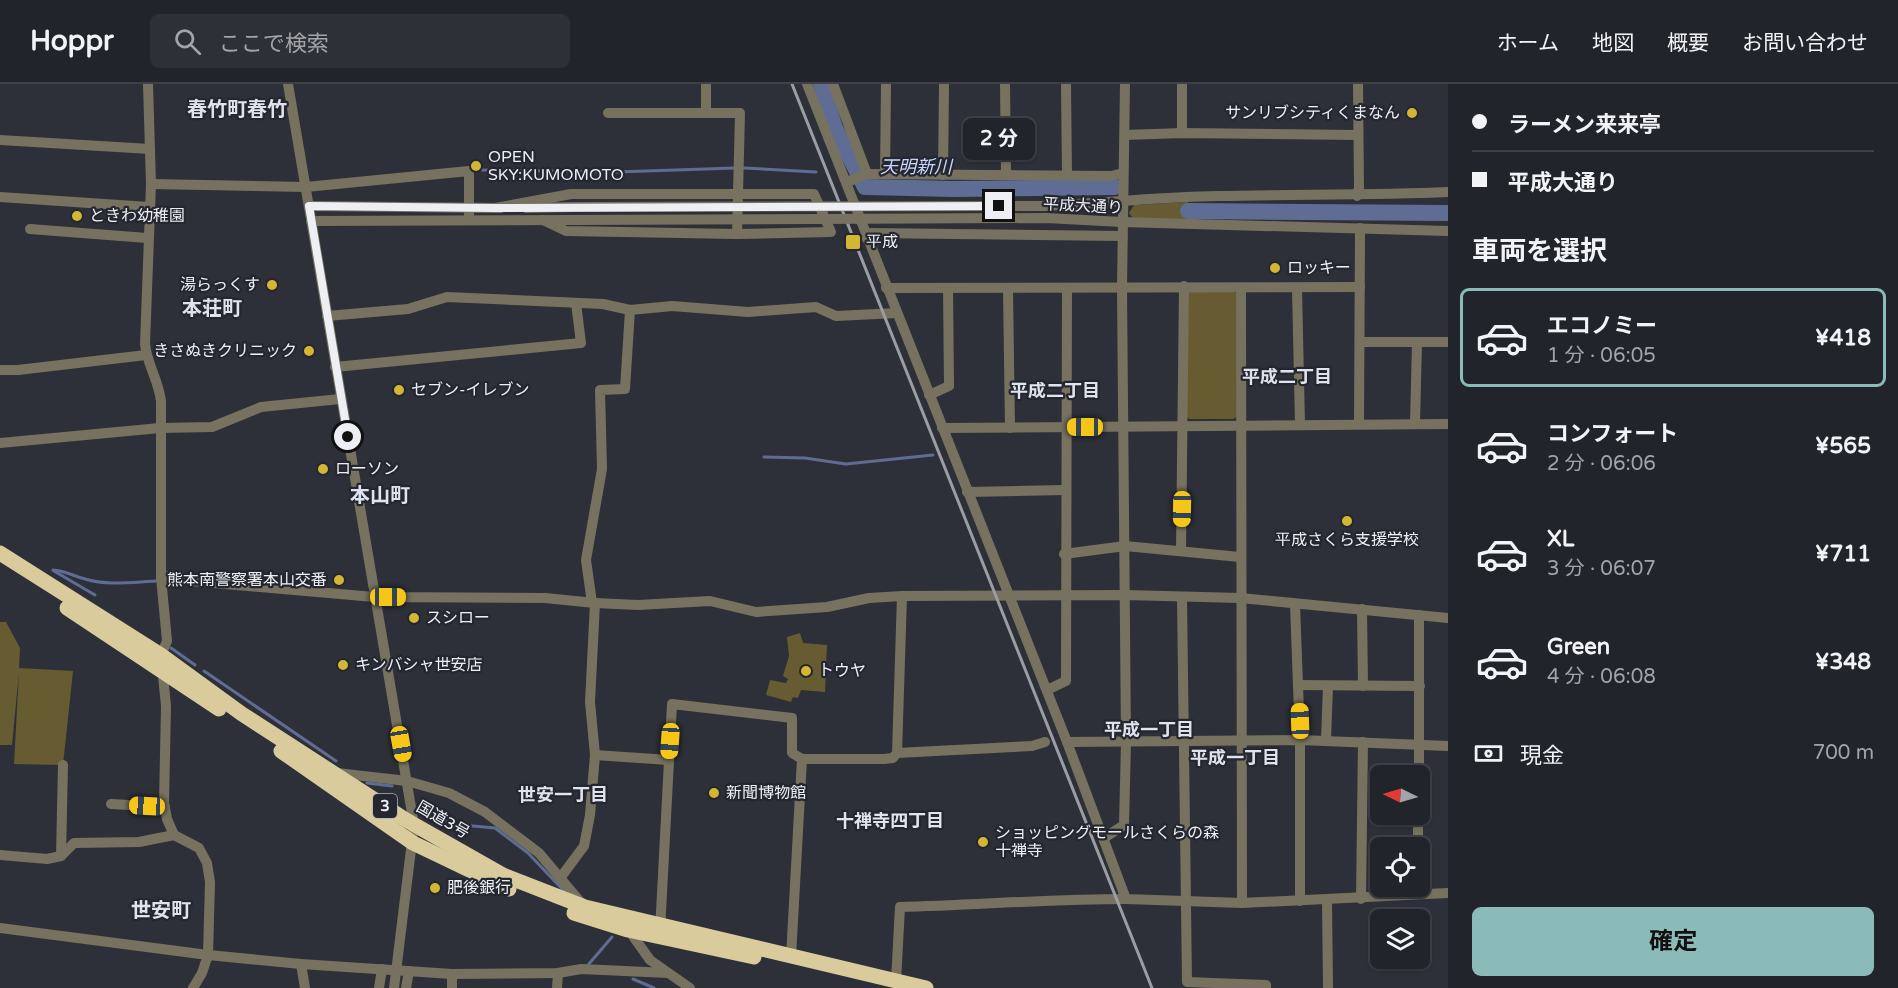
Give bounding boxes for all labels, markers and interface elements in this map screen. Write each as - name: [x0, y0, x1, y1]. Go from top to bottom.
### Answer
- search box: [150, 14, 570, 68]
- text: Hoppr: [30, 24, 114, 58]
- icon: search: [171, 25, 204, 58]
- text: ここで検索: [219, 31, 329, 57]
- text: ホーム: [1497, 31, 1559, 56]
- text: 地図: [1592, 31, 1634, 56]
- text: 概要: [1667, 31, 1709, 56]
- text: お問い合わせ: [1742, 31, 1868, 56]
- district label: 春竹町春竹: [187, 98, 287, 122]
- place label: サンリブシティくまなん: [1225, 103, 1400, 123]
- marker: サンリブシティくまなん: [1405, 106, 1419, 120]
- text: ラーメン来来亭: [1508, 112, 1661, 138]
- callout: 2 分: [963, 119, 1035, 161]
- text: 2 分: [980, 127, 1018, 151]
- place label: OPEN SKY:KUMOMOTO: [488, 147, 624, 185]
- water label: 天明新川: [880, 156, 954, 178]
- marker: OPEN SKY:KUMOMOTO: [469, 159, 483, 173]
- text: 平成大通り: [1508, 170, 1618, 196]
- route end: [985, 192, 1012, 219]
- street label: 平成大通り: [1043, 194, 1123, 218]
- place label: ときわ幼稚園: [89, 206, 185, 226]
- marker: ときわ幼稚園: [70, 209, 84, 223]
- place label: 平成: [866, 232, 898, 252]
- marker: 平成: [844, 233, 862, 251]
- text: 車両を選択: [1472, 235, 1607, 268]
- place label: ロッキー: [1287, 258, 1351, 278]
- marker: ロッキー: [1268, 261, 1282, 275]
- place label: 湯らっくす: [180, 275, 260, 295]
- marker: 湯らっくす: [265, 278, 279, 292]
- district label: 本荘町: [182, 297, 242, 321]
- icon: car: [1475, 311, 1529, 365]
- text: エコノミー: [1547, 313, 1657, 339]
- text: ¥418: [1815, 325, 1871, 351]
- place label: きさぬきクリニック: [153, 341, 297, 361]
- marker: きさぬきクリニック: [302, 344, 316, 358]
- text: 1 分 · 06:05: [1547, 344, 1656, 368]
- district label: 平成二丁目: [1242, 366, 1332, 388]
- place label: セブン-イレブン: [411, 380, 530, 400]
- district label: 平成二丁目: [1010, 380, 1100, 402]
- marker: セブン-イレブン: [392, 383, 406, 397]
- car: [1067, 418, 1103, 436]
- icon: car: [1475, 419, 1529, 473]
- text: コンフォート: [1547, 421, 1678, 447]
- route start: [334, 423, 361, 450]
- text: ¥565: [1815, 433, 1871, 459]
- text: 2 分 · 06:06: [1547, 452, 1656, 476]
- place label: ローソン: [335, 459, 399, 479]
- marker: ローソン: [316, 462, 330, 476]
- district label: 本山町: [350, 484, 410, 508]
- car: [1173, 491, 1191, 527]
- marker: 平成さくら支援学校: [1340, 514, 1354, 528]
- text: XL: [1547, 526, 1574, 552]
- icon: car: [1475, 527, 1529, 581]
- place label: 平成さくら支援学校: [1275, 530, 1419, 550]
- text: ¥711: [1815, 541, 1871, 567]
- text: 3 分 · 06:07: [1547, 557, 1656, 581]
- place label: 熊本南警察署本山交番: [167, 570, 327, 590]
- marker: 熊本南警察署本山交番: [332, 573, 346, 587]
- car: [370, 588, 406, 606]
- place label: スシロー: [426, 608, 490, 628]
- marker: スシロー: [407, 611, 421, 625]
- text: Green: [1547, 634, 1610, 660]
- icon: car: [1475, 635, 1529, 689]
- text: ¥348: [1815, 649, 1871, 675]
- place label: キンバシャ世安店: [355, 655, 483, 675]
- marker: キンバシャ世安店: [336, 658, 350, 672]
- place label: トウヤ: [818, 661, 866, 681]
- marker: トウヤ: [799, 664, 813, 678]
- text: 4 分 · 06:08: [1547, 665, 1656, 689]
- car: [1290, 703, 1310, 739]
- district label: 平成一丁目: [1104, 719, 1194, 741]
- car: [660, 722, 680, 760]
- car: [389, 725, 413, 763]
- icon: cash: [1472, 737, 1505, 770]
- text: 700 m: [1813, 741, 1874, 765]
- text: 現金: [1520, 743, 1564, 769]
- district label: 平成一丁目: [1190, 747, 1280, 769]
- north arrow: [1370, 765, 1430, 825]
- map controls: [1370, 765, 1430, 969]
- place label: 新聞博物館: [726, 783, 806, 803]
- district label: 世安一丁目: [518, 784, 608, 806]
- marker: 新聞博物館: [707, 786, 721, 800]
- road number: 3: [373, 794, 397, 818]
- car: [129, 796, 165, 816]
- street label: 国道3号: [413, 797, 473, 843]
- district label: 十禅寺四丁目: [836, 810, 944, 832]
- place label: ショッピングモールさくらの森 十禅寺: [995, 823, 1219, 861]
- marker: ショッピングモールさくらの森 十禅寺: [976, 835, 990, 849]
- button: locate: [1370, 837, 1430, 897]
- place label: 肥後銀行: [447, 878, 511, 898]
- marker: 肥後銀行: [428, 881, 442, 895]
- district label: 世安町: [131, 899, 191, 923]
- button: 確定: [1472, 907, 1874, 976]
- button: layers: [1370, 909, 1430, 969]

